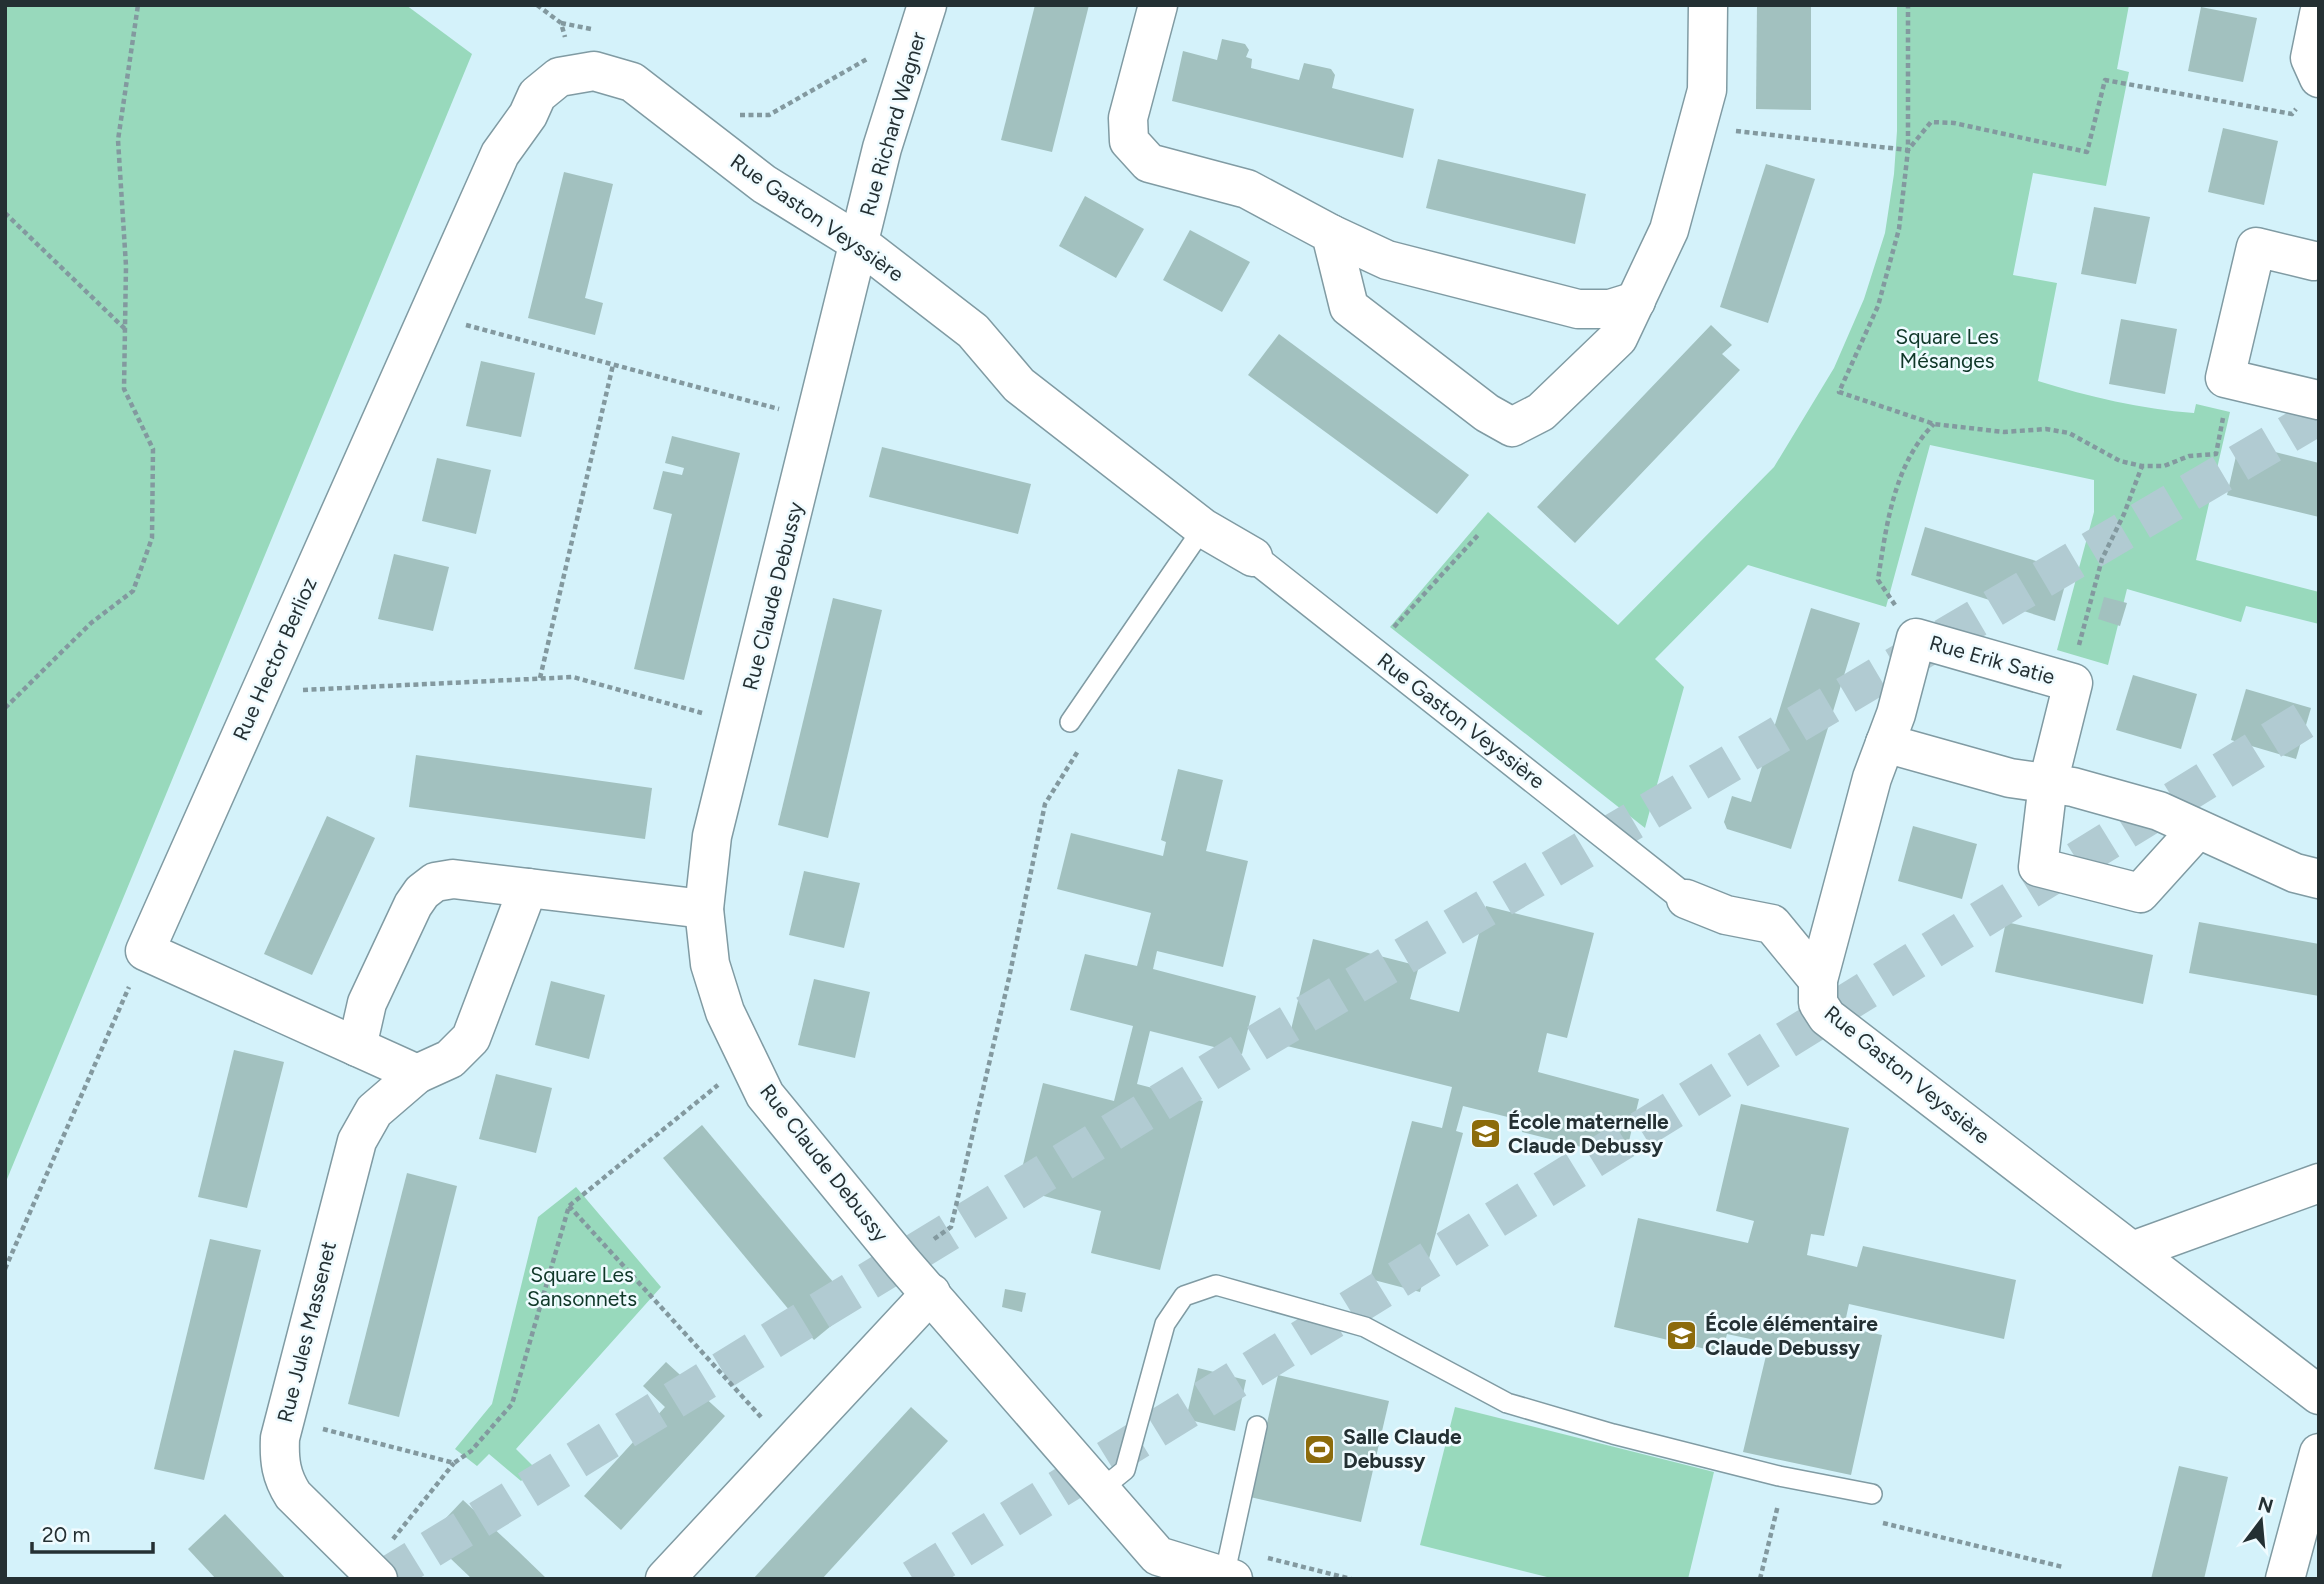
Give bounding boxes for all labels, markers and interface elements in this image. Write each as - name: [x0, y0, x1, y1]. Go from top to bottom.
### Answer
- street label: Rue Richard Wagner: [854, 29, 931, 219]
- street label: Rue Gaston Veyssière: [726, 148, 909, 287]
- park label: Square Les Mésanges: [1895, 324, 1999, 373]
- street label: Rue Claude Debussy: [737, 499, 808, 693]
- street label: Rue Hector Berlioz: [227, 573, 322, 744]
- street label: Rue Erik Satie: [1927, 630, 2058, 689]
- street label: Rue Gaston Veyssière: [1373, 648, 1550, 794]
- street label: Rue Gaston Veyssière: [1820, 1000, 1995, 1149]
- street label: Rue Claude Debussy: [755, 1079, 894, 1247]
- place label: École maternelle Claude Debussy: [1508, 1109, 1669, 1158]
- school or university icon: École maternelle Claude Debussy: [1468, 1117, 1502, 1151]
- street label: Rue Jules Massenet: [272, 1239, 341, 1425]
- park label: Square Les Sansonnets: [527, 1262, 637, 1311]
- place label: École élémentaire Claude Debussy: [1705, 1311, 1878, 1360]
- school or university icon: École élémentaire Claude Debussy: [1665, 1319, 1699, 1353]
- place label: Salle Claude Debussy: [1343, 1424, 1462, 1473]
- sports icon: Salle Claude Debussy: [1303, 1432, 1337, 1466]
- north arrow: [2226, 1486, 2296, 1556]
- text: N: [2255, 1492, 2276, 1518]
- scale bar: [32, 1510, 152, 1554]
- text: 20 m: [42, 1522, 90, 1547]

